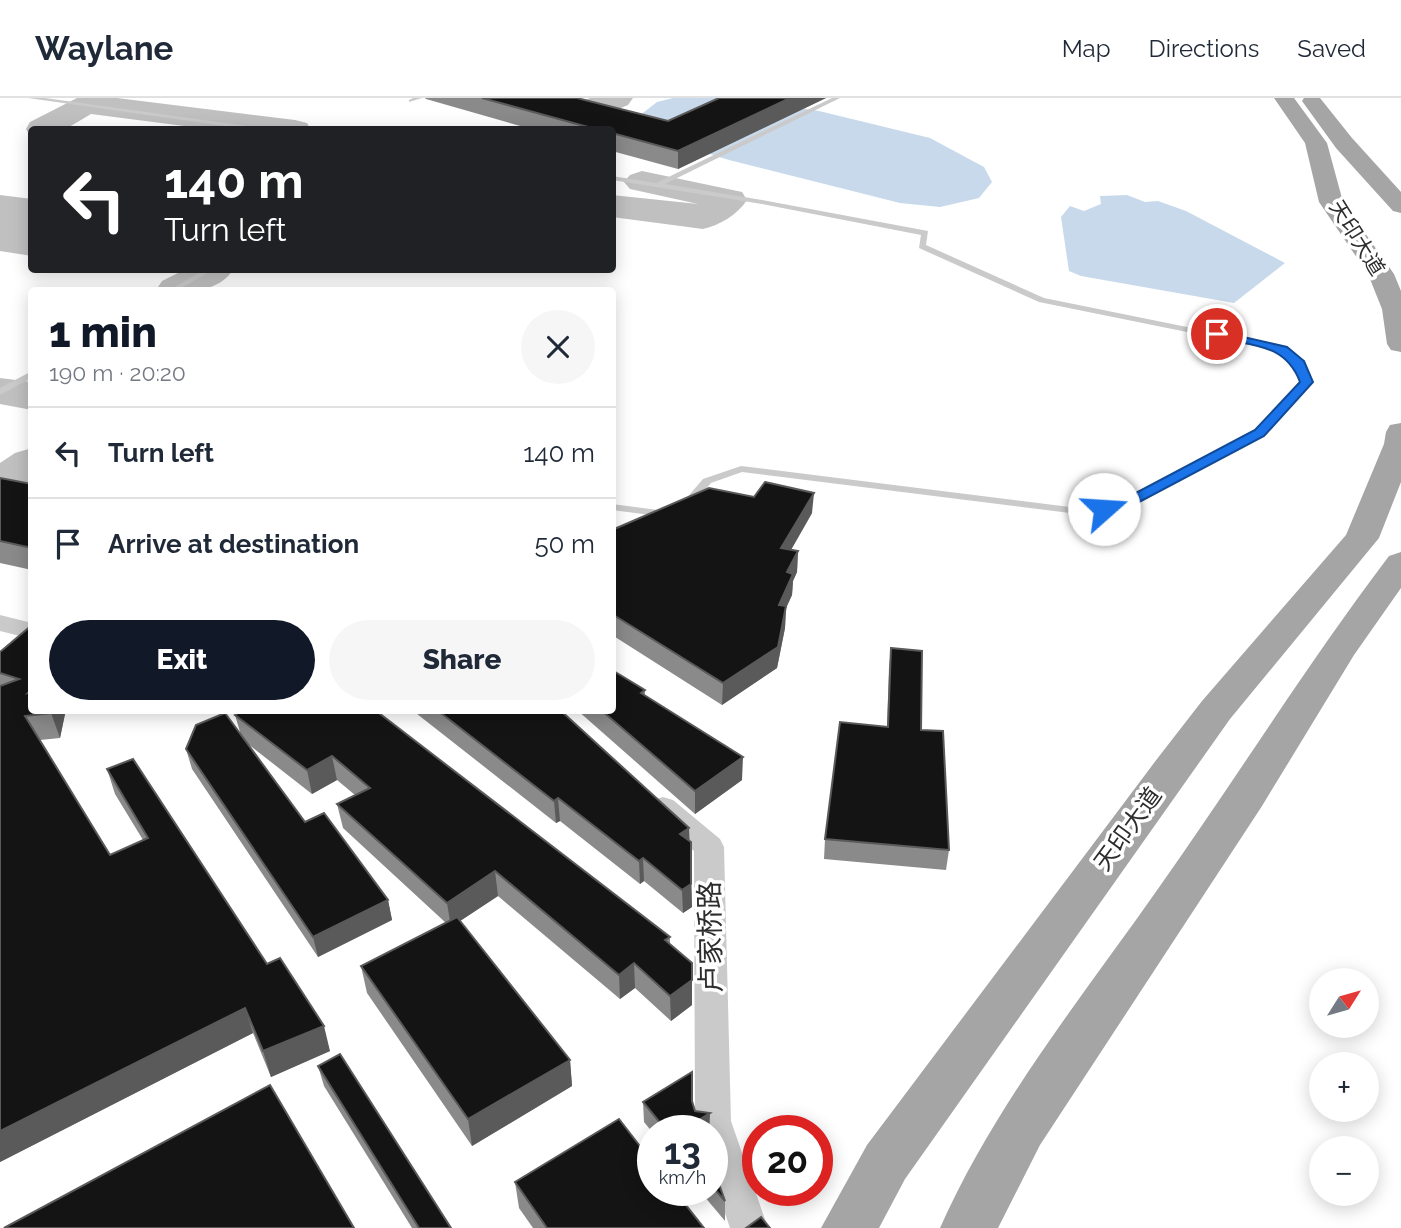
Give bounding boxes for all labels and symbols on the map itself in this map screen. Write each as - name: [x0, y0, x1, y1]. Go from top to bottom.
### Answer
- street label: 天印大道: [1325, 195, 1390, 280]
- pin: [1187, 304, 1247, 364]
- position arrow: [1067, 472, 1141, 546]
- street label: 天印大道: [1088, 781, 1168, 876]
- street label: 卢家桥路: [693, 881, 728, 993]
- north arrow: [1309, 968, 1379, 1038]
- speed limit sign: 20: [742, 1115, 833, 1206]

